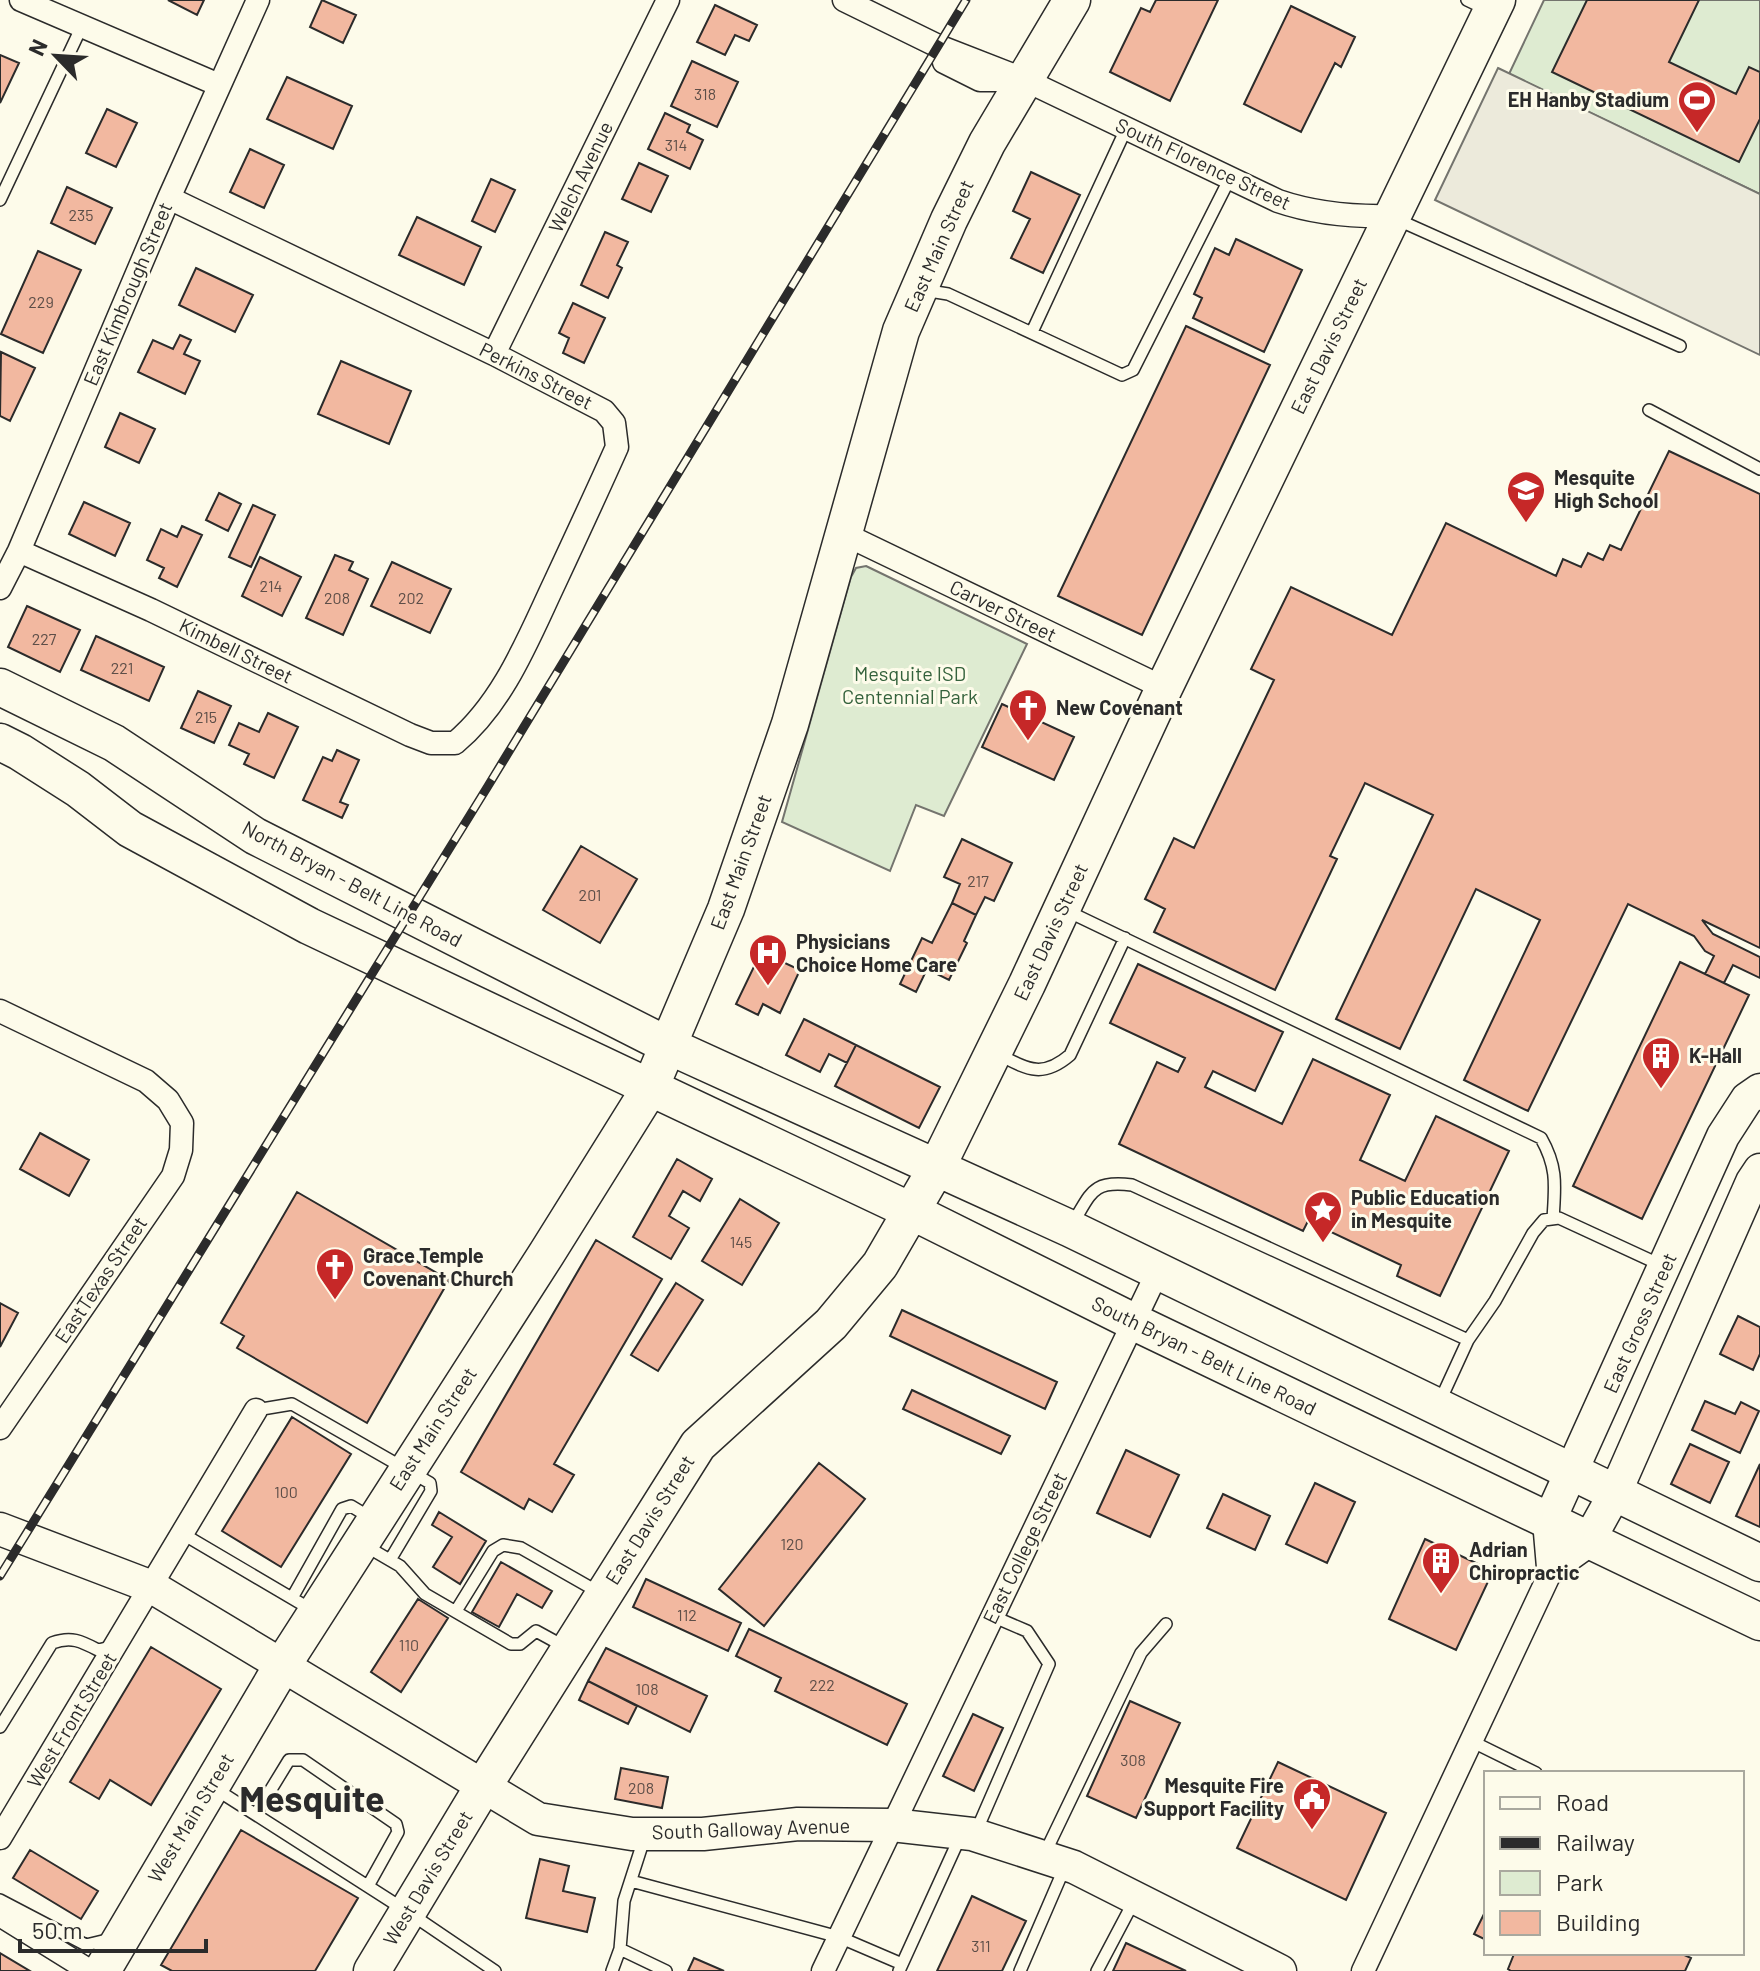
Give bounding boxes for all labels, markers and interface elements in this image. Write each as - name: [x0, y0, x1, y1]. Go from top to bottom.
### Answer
- north arrow: [16, 16, 96, 96]
- text: N: [22, 35, 52, 59]
- sports icon: EH Hanby Stadium: [1676, 79, 1718, 134]
- house number: 318: [694, 84, 716, 103]
- place label: EH Hanby Stadium: [1508, 87, 1669, 111]
- street label: South Florence Street: [1112, 112, 1295, 214]
- street label: Welch Avenue: [543, 117, 617, 236]
- house number: 314: [665, 135, 687, 154]
- street label: East Main Street: [898, 176, 978, 315]
- street label: East Kimbrough Street: [78, 198, 177, 389]
- house number: 235: [69, 205, 93, 224]
- street label: East Davis Street: [1285, 274, 1371, 418]
- house number: 229: [28, 292, 54, 311]
- street label: Perkins Street: [476, 336, 597, 414]
- place label: Mesquite High School: [1554, 465, 1658, 512]
- school or university icon: Mesquite High School: [1505, 469, 1547, 524]
- street label: Carver Street: [946, 574, 1061, 646]
- house number: 214: [260, 576, 282, 595]
- house number: 208: [324, 588, 350, 607]
- house number: 202: [398, 588, 424, 607]
- street label: Kimbell Street: [176, 612, 297, 688]
- house number: 227: [32, 629, 57, 648]
- house number: 221: [111, 658, 133, 677]
- park label: Mesquite ISD Centennial Park: [842, 661, 978, 708]
- church icon: New Covenant: [1007, 687, 1049, 742]
- place label: New Covenant: [1056, 695, 1183, 719]
- house number: 215: [195, 707, 217, 726]
- street label: East Main Street: [704, 791, 776, 933]
- street label: North Bryan - Belt Line Road: [239, 815, 466, 951]
- street label: East Davis Street: [1008, 859, 1092, 1004]
- house number: 217: [967, 871, 989, 890]
- house number: 201: [579, 885, 601, 904]
- place label: Physicians Choice Home Care: [796, 929, 957, 976]
- hospital icon: Physicians Choice Home Care: [747, 932, 789, 987]
- building icon: K-Hall: [1640, 1035, 1682, 1090]
- place label: K-Hall: [1689, 1043, 1742, 1067]
- place label: Public Education in Mesquite: [1351, 1185, 1500, 1232]
- place icon: Public Education in Mesquite: [1302, 1189, 1344, 1244]
- street label: EastTexas Street: [49, 1212, 151, 1347]
- house number: 145: [730, 1232, 752, 1251]
- place label: Grace Temple Covenant Church: [363, 1243, 514, 1290]
- church icon: Grace Temple Covenant Church: [314, 1246, 356, 1301]
- street label: East Gross Street: [1597, 1249, 1681, 1396]
- street label: South Bryan - Belt Line Road: [1088, 1290, 1321, 1420]
- street label: East Main Street: [383, 1362, 481, 1495]
- street label: East Davis Street: [600, 1450, 699, 1589]
- street label: East College Street: [977, 1468, 1071, 1627]
- house number: 100: [274, 1482, 298, 1501]
- house number: 120: [780, 1534, 804, 1553]
- place label: Adrian Chiropractic: [1469, 1537, 1580, 1584]
- building icon: Adrian Chiropractic: [1420, 1540, 1462, 1595]
- house number: 112: [677, 1605, 697, 1624]
- house number: 110: [399, 1635, 419, 1654]
- street label: West Front Street: [21, 1647, 121, 1792]
- house number: 222: [809, 1675, 835, 1694]
- house number: 108: [636, 1679, 658, 1698]
- street label: West Main Street: [142, 1748, 238, 1887]
- house number: 308: [1120, 1750, 1146, 1769]
- legend: [1484, 1771, 1744, 1955]
- place label: Mesquite Fire Support Facility: [1144, 1773, 1284, 1820]
- district label: Mesquite: [239, 1776, 385, 1819]
- public building icon: Mesquite Fire Support Facility: [1291, 1776, 1333, 1831]
- house number: 208: [628, 1778, 654, 1797]
- text: Road: [1556, 1787, 1609, 1816]
- street label: West Davis Street: [377, 1806, 477, 1949]
- street label: South Galloway Avenue: [651, 1813, 851, 1843]
- text: Railway: [1556, 1827, 1635, 1856]
- text: Park: [1556, 1867, 1603, 1896]
- scale bar: [20, 1903, 206, 1953]
- text: Building: [1556, 1907, 1640, 1936]
- text: 50 m: [32, 1915, 83, 1944]
- house number: 311: [971, 1936, 991, 1955]

